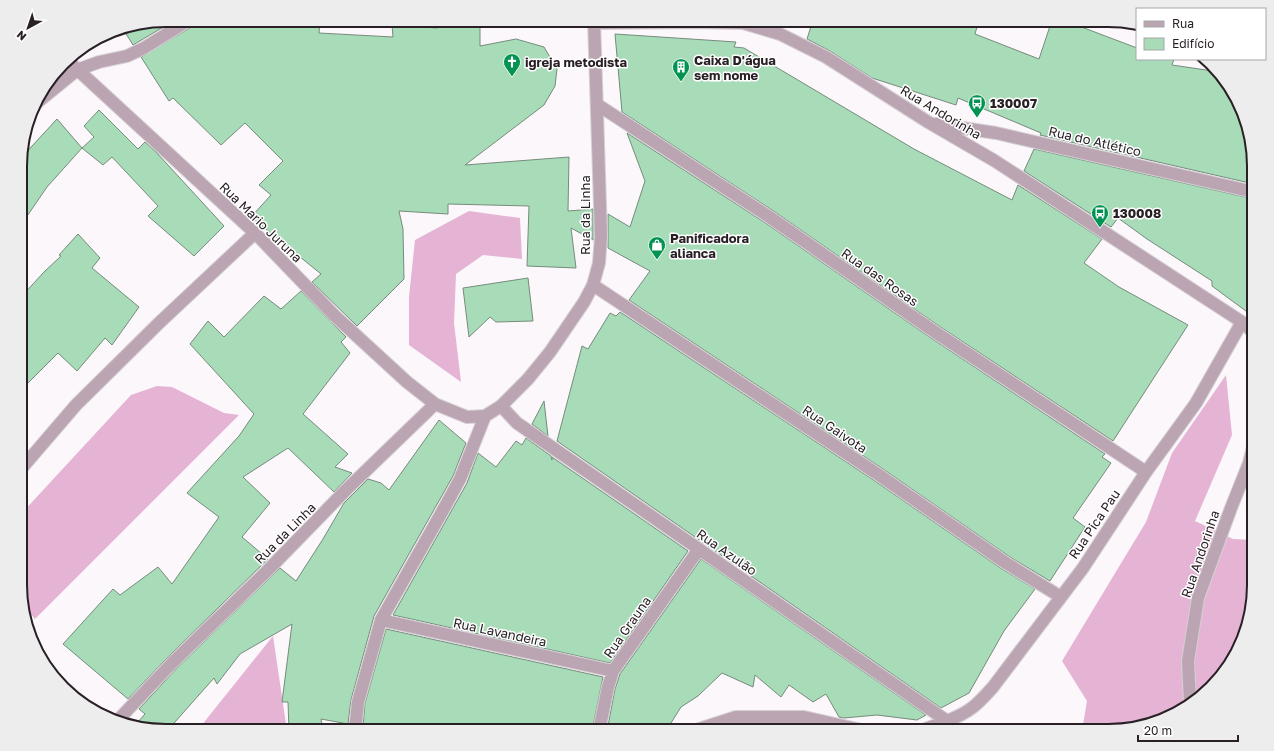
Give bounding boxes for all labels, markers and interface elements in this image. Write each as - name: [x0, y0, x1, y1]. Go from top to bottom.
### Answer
- north arrow: [8, 8, 48, 48]
- legend: [1136, 8, 1266, 60]
- text: Rua: [1172, 16, 1194, 31]
- text: N: [14, 28, 29, 44]
- text: Edifício: [1172, 36, 1214, 51]
- church icon: igreja metodista: [502, 52, 522, 77]
- place label: Caixa D'água sem nome: [694, 52, 776, 83]
- place label: igreja metodista: [525, 54, 627, 70]
- building icon: Caixa D'água sem nome: [671, 57, 691, 82]
- street label: Rua Andorinha: [898, 82, 984, 142]
- bus stop icon: 130007: [967, 93, 987, 118]
- place label: 130007: [990, 95, 1037, 111]
- street label: Rua do Atlético: [1047, 123, 1143, 159]
- street label: Rua da Linha: [577, 175, 593, 255]
- street label: Rua Mario Juruna: [216, 179, 306, 265]
- bus stop icon: 130008: [1090, 203, 1110, 228]
- place label: 130008: [1113, 205, 1161, 221]
- place label: Panificadora alianca: [670, 230, 749, 261]
- shop icon: Panificadora alianca: [647, 235, 667, 260]
- street label: Rua das Rosas: [838, 245, 922, 309]
- street label: Rua Gaivota: [800, 402, 870, 456]
- street label: Rua Pica Pau: [1065, 486, 1123, 562]
- street label: Rua da Linha: [251, 499, 319, 567]
- street label: Rua Andorinha: [1178, 508, 1222, 600]
- street label: Rua Azulão: [694, 525, 760, 579]
- street label: Rua Grauna: [600, 593, 654, 661]
- street label: Rua Lavandeira: [452, 614, 548, 650]
- scale bar: [1138, 717, 1238, 743]
- text: 20 m: [1144, 723, 1172, 738]

